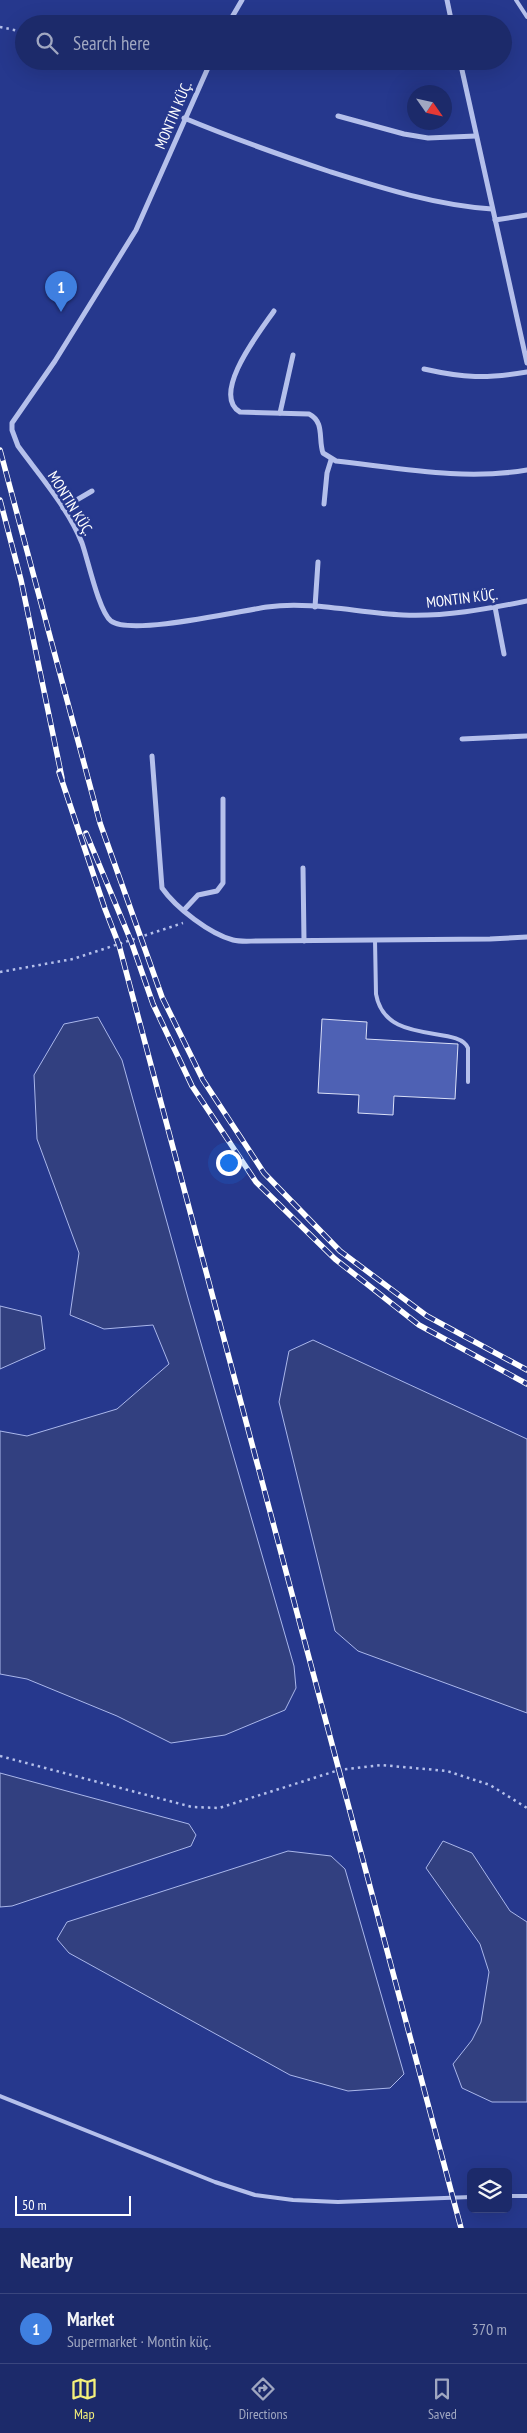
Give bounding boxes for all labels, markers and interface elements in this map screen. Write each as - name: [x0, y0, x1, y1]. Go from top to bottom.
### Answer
- search box: [15, 15, 512, 70]
- icon: search: [33, 29, 61, 57]
- text: Search here: [73, 31, 150, 55]
- street label: MONTIN KÜÇ.: [150, 78, 196, 152]
- north arrow: [407, 85, 452, 130]
- pin: 1: [45, 271, 77, 312]
- street label: MONTIN KÜÇ.: [44, 467, 98, 539]
- street label: MONTIN KÜÇ.: [425, 584, 499, 612]
- your location: [216, 1150, 242, 1176]
- map controls: [467, 2168, 512, 2213]
- button: layers: [467, 2168, 512, 2213]
- scale bar: [15, 2193, 131, 2216]
- text: 50 m: [22, 2196, 47, 2214]
- text: Nearby: [20, 2247, 73, 2274]
- text: Market: [67, 2307, 114, 2331]
- text: 1: [32, 2319, 40, 2339]
- text: 370 m: [472, 2319, 507, 2339]
- text: Supermarket · Montin küç.: [67, 2331, 211, 2351]
- tab: Map: [70, 2375, 98, 2423]
- tab: Directions: [239, 2375, 287, 2423]
- tab: Saved: [428, 2375, 457, 2423]

